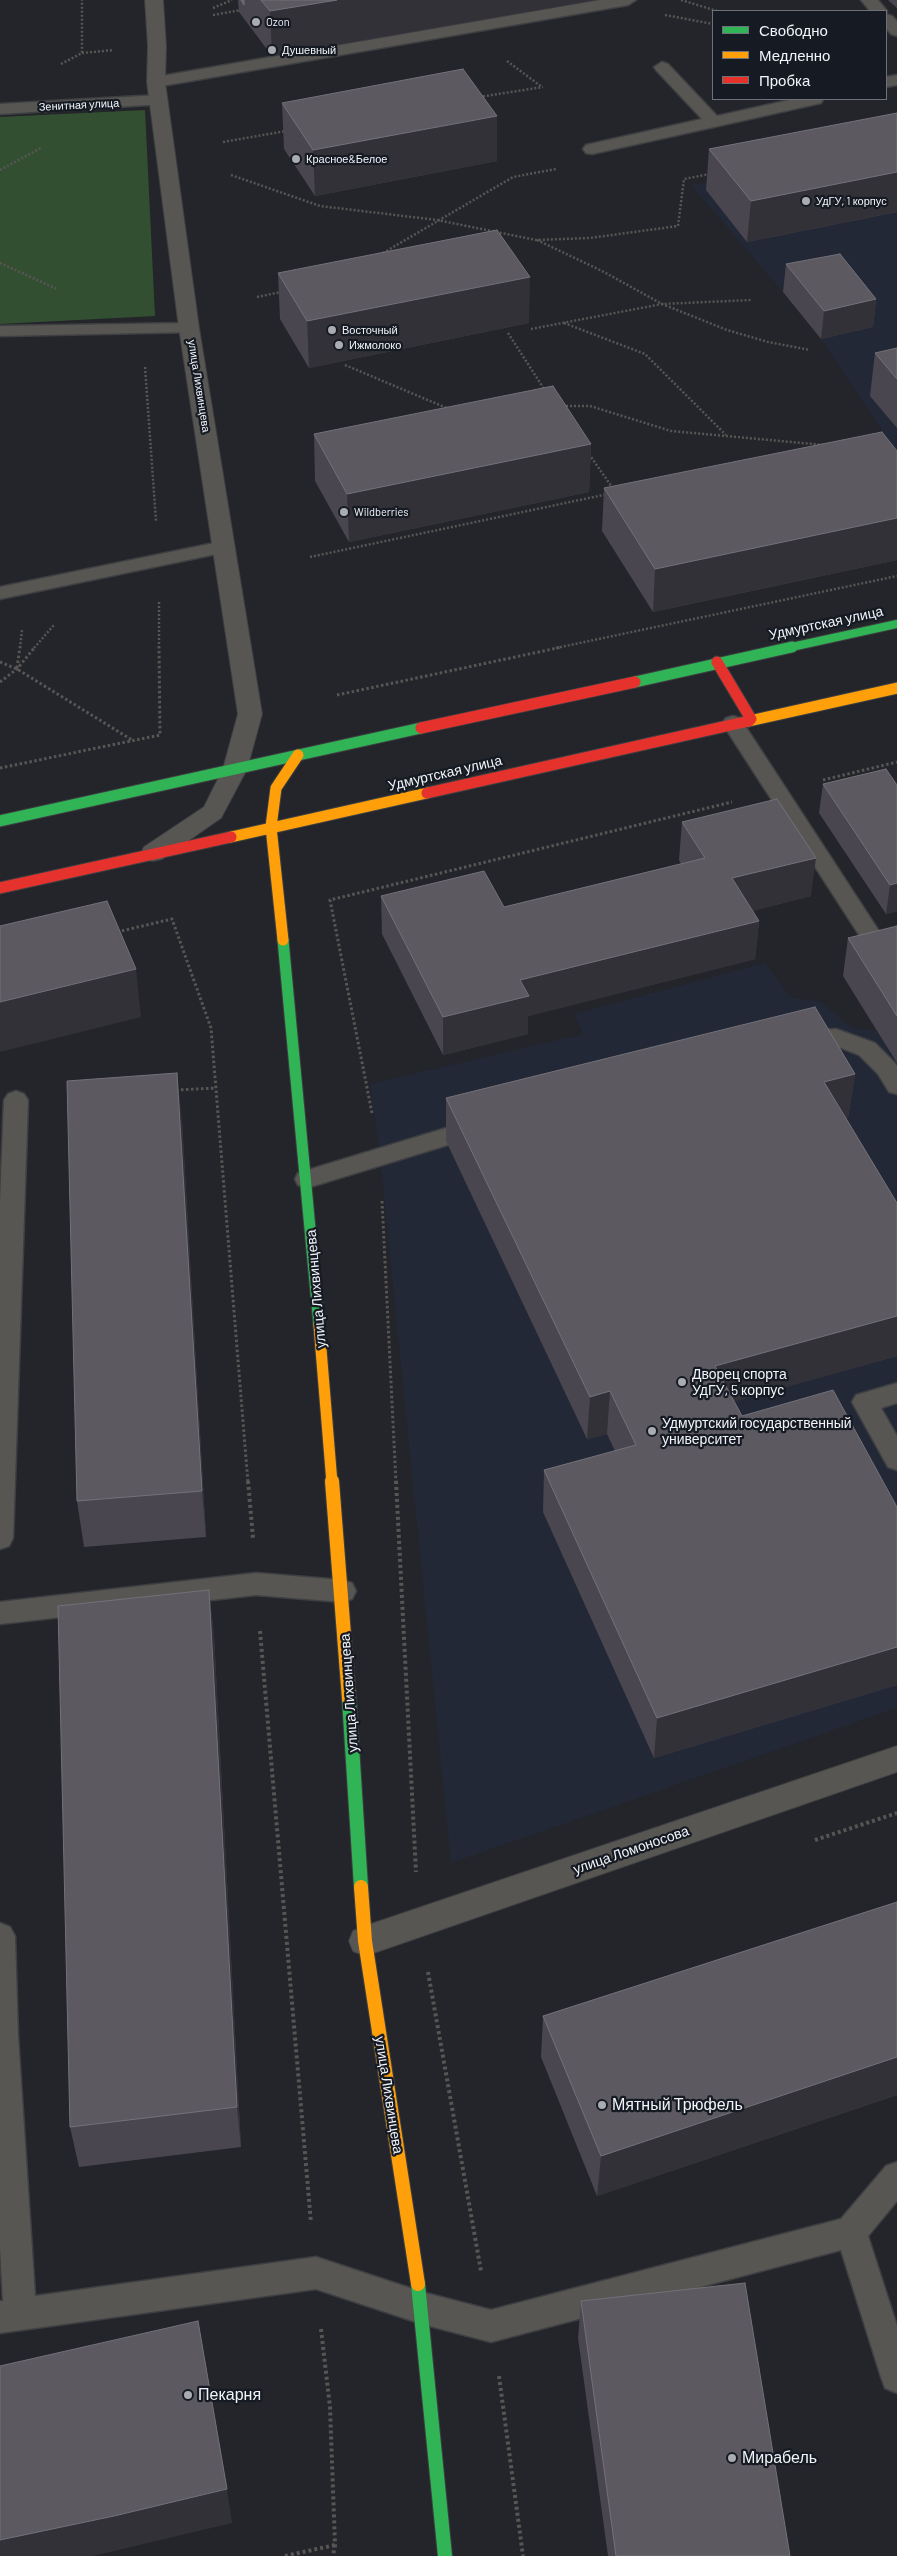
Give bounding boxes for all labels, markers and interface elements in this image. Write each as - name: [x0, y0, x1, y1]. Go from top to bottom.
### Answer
- legend: [712, 10, 887, 100]
- place label: Ozon: [266, 15, 290, 29]
- marker: Ozon: [250, 16, 262, 28]
- text: Свободно: [759, 21, 828, 39]
- place label: Душевный: [282, 43, 336, 57]
- marker: Душевный: [266, 44, 278, 56]
- text: Медленно: [759, 46, 830, 64]
- text: Пробка: [759, 71, 810, 89]
- street label: Зенитная улица: [38, 96, 120, 114]
- place label: Красное&Белое: [306, 152, 387, 166]
- marker: Красное&Белое: [290, 153, 302, 165]
- place label: УдГУ, 1 корпус: [816, 194, 887, 208]
- marker: УдГУ, 1 корпус: [800, 195, 812, 207]
- place label: Восточный: [342, 323, 398, 337]
- marker: Восточный: [326, 324, 338, 336]
- place label: Ижмолоко: [349, 338, 401, 352]
- street label: улица Лихвинцева: [185, 339, 213, 433]
- marker: Ижмолоко: [333, 339, 345, 351]
- place label: Wildberries: [354, 505, 409, 519]
- marker: Wildberries: [338, 506, 350, 518]
- street label: Удмуртская улица: [767, 603, 885, 643]
- street label: Удмуртская улица: [386, 752, 504, 794]
- street label: улица Лихвинцева: [302, 1229, 330, 1349]
- place label: Дворец спорта УдГУ, 5 корпус: [692, 1366, 787, 1398]
- marker: Дворец спорта УдГУ, 5 корпус: [676, 1376, 688, 1388]
- place label: Удмуртский государственный университет: [662, 1415, 852, 1448]
- marker: Удмуртский государственный университет: [646, 1425, 658, 1437]
- street label: улица Лихвинцева: [336, 1633, 362, 1753]
- street label: улица Ломоносова: [571, 1822, 691, 1878]
- street label: улица Лихвинцева: [371, 2035, 407, 2155]
- place label: Мятный Трюфель: [612, 2095, 743, 2115]
- marker: Мятный Трюфель: [596, 2099, 608, 2111]
- place label: Пекарня: [198, 2385, 261, 2405]
- marker: Пекарня: [182, 2389, 194, 2401]
- place label: Мирабель: [742, 2448, 817, 2468]
- marker: Мирабель: [726, 2452, 738, 2464]

